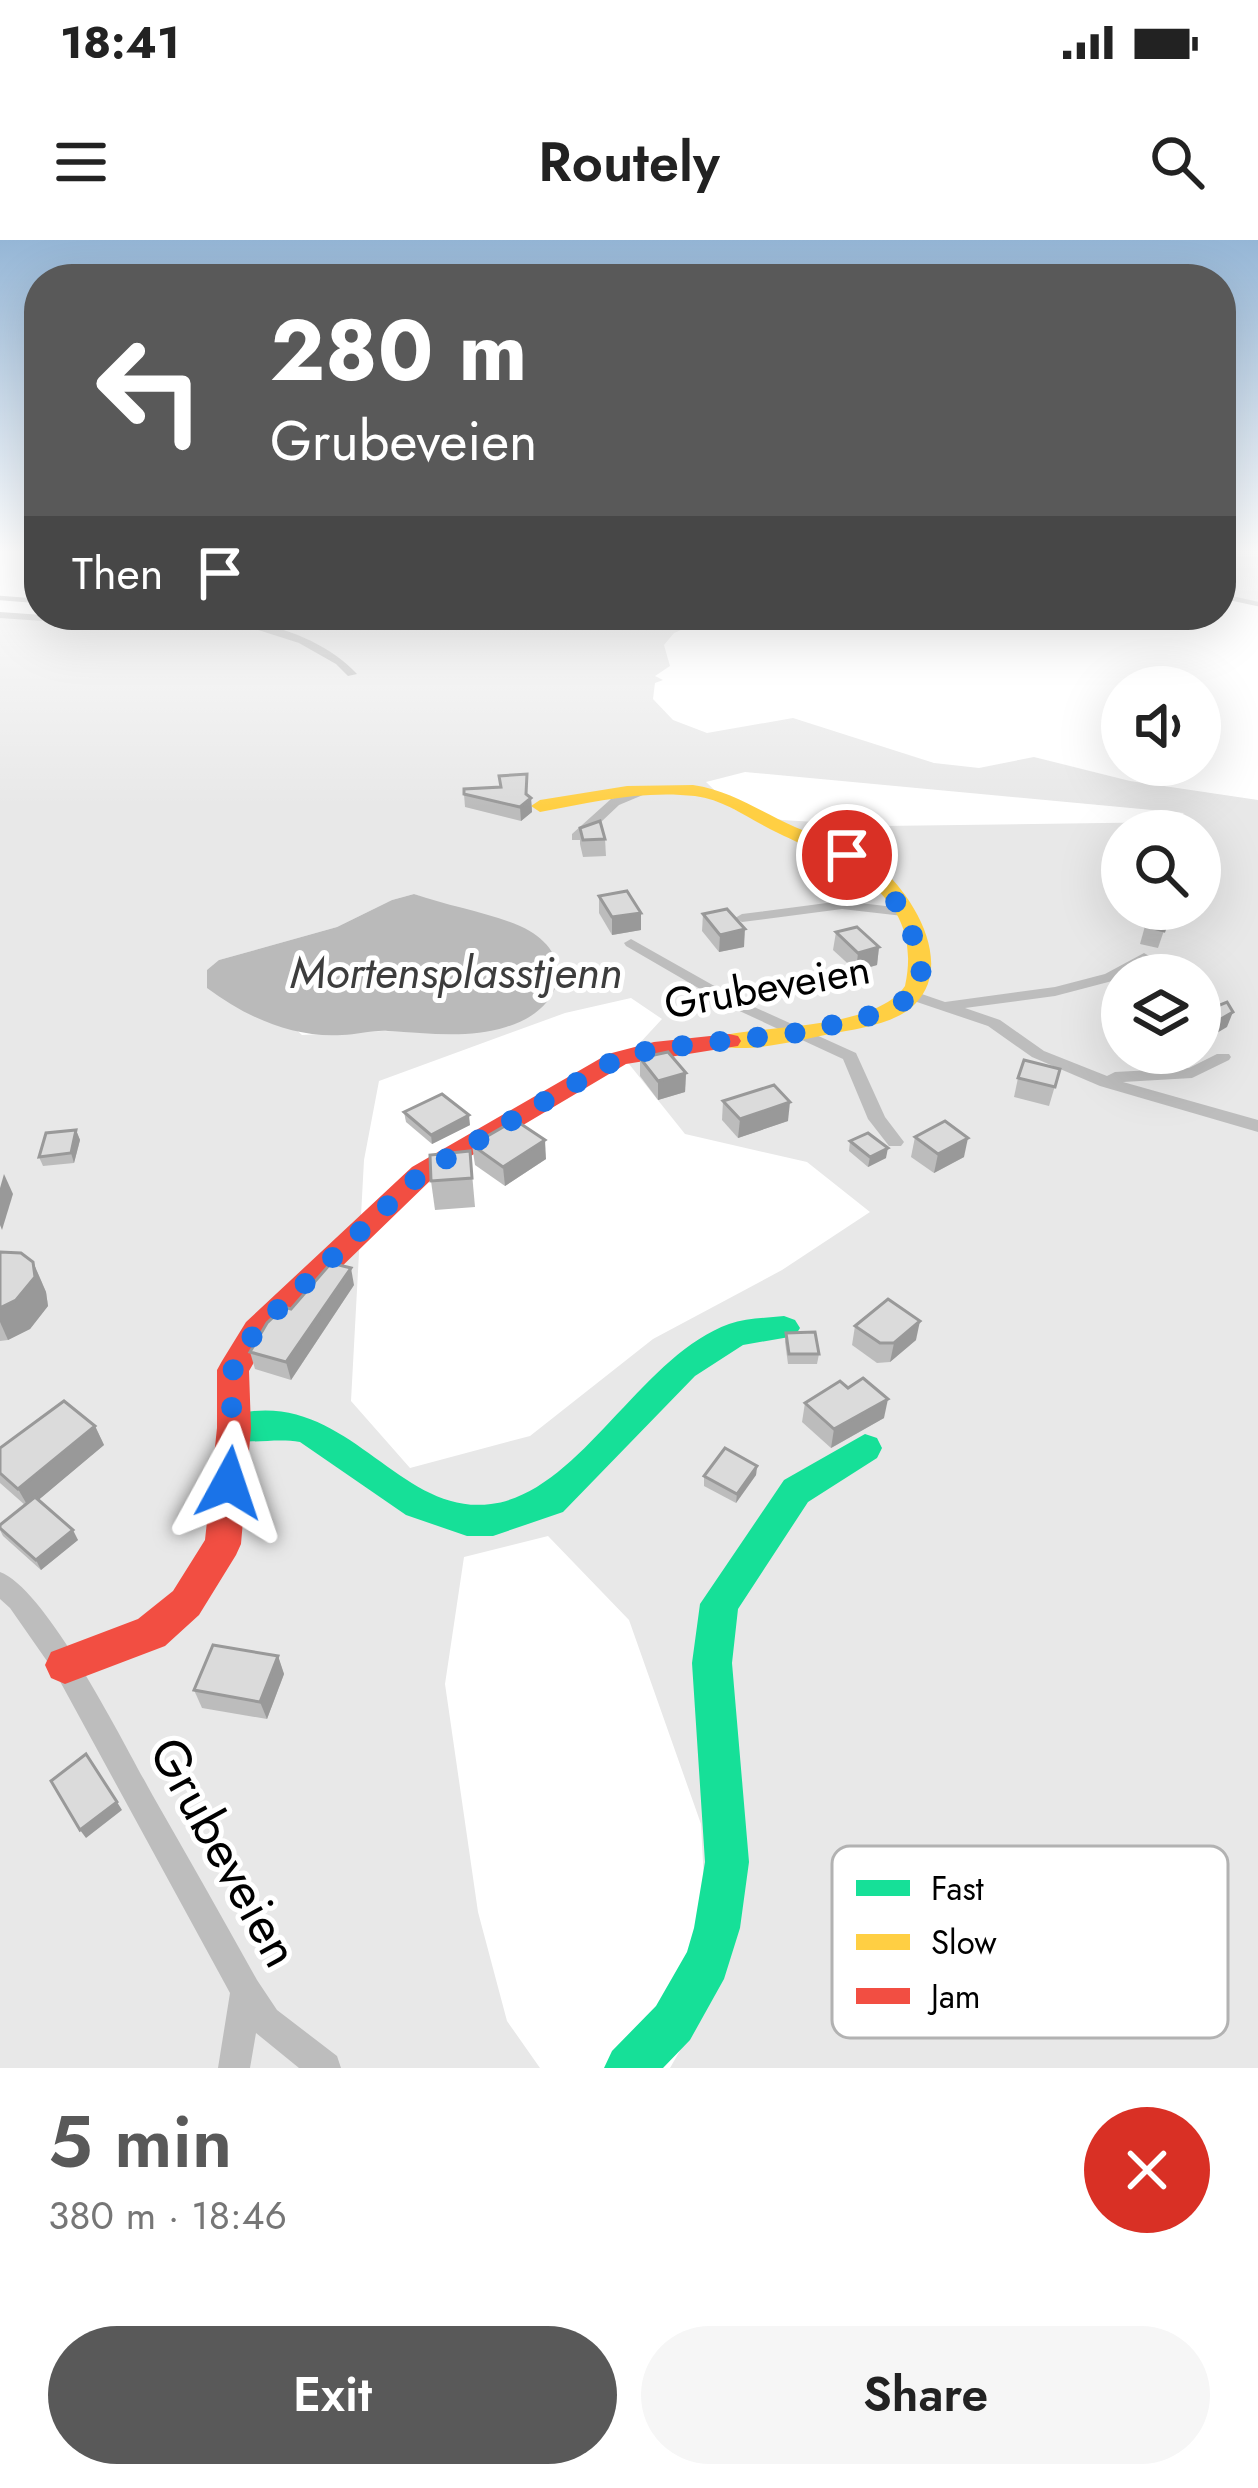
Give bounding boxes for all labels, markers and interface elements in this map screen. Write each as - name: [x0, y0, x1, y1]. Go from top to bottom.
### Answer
- text: 18:41: [60, 10, 180, 75]
- text: Routely: [538, 123, 720, 201]
- icon: menu: [48, 129, 114, 195]
- icon: search: [1144, 129, 1210, 195]
- text: 280 m: [270, 290, 527, 412]
- icon: left: [72, 312, 228, 468]
- text: Grubeveien: [270, 402, 537, 480]
- icon: arrive: [187, 540, 253, 606]
- text: Then: [72, 541, 163, 606]
- map controls: [1101, 666, 1221, 1074]
- button: sound: [1101, 666, 1221, 786]
- pin: [796, 804, 898, 906]
- button: search: [1101, 810, 1221, 930]
- icon: arrive: [814, 822, 880, 888]
- street label: Grubeveien: [659, 938, 875, 1035]
- water label: Mortensplasstjenn: [290, 940, 622, 1005]
- button: layers: [1101, 954, 1221, 1074]
- position arrow: [166, 1420, 292, 1546]
- street label: Grubeveien: [131, 1724, 319, 1980]
- legend: [832, 1846, 1228, 2038]
- text: Fast: [931, 1865, 984, 1912]
- text: Slow: [931, 1919, 997, 1966]
- text: Jam: [927, 1973, 981, 2020]
- text: 5 min: [48, 2090, 232, 2194]
- button: close: [1084, 2107, 1210, 2233]
- text: 380 m · 18:46: [48, 2187, 287, 2244]
- button: Exit: [48, 2326, 617, 2464]
- button: Share: [641, 2326, 1210, 2464]

